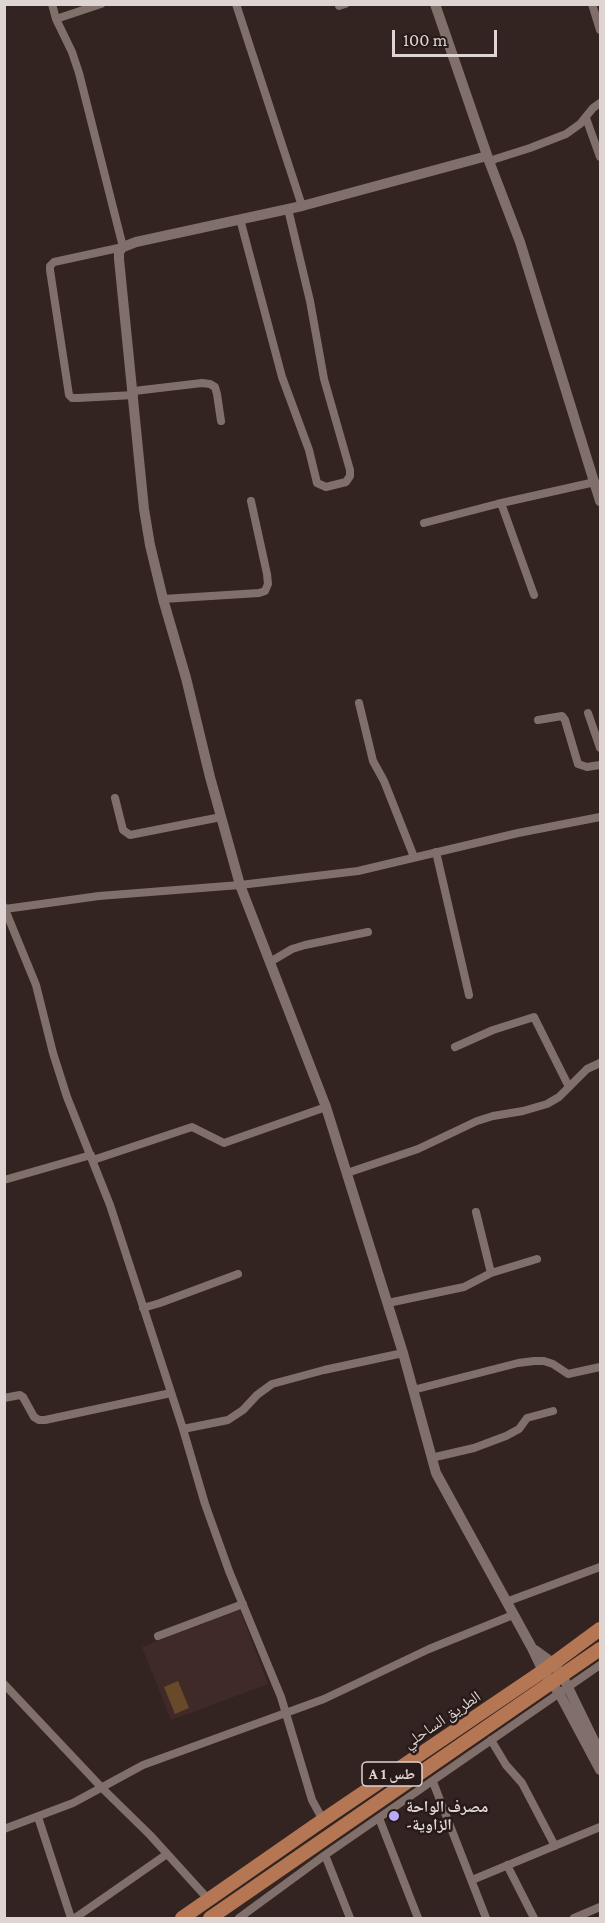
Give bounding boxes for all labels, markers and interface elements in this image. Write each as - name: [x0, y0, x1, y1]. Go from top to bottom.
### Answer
- scale bar: [395, 18, 500, 56]
- text: 100 m: [403, 30, 447, 50]
- street label: الطريق الساحلي: [400, 1687, 484, 1753]
- road number: A 1 طس: [362, 1762, 422, 1786]
- place label: مصرف الواحة -الزاوية: [406, 1797, 488, 1835]
- marker: مصرف الواحة -الزاوية: [387, 1809, 401, 1823]

